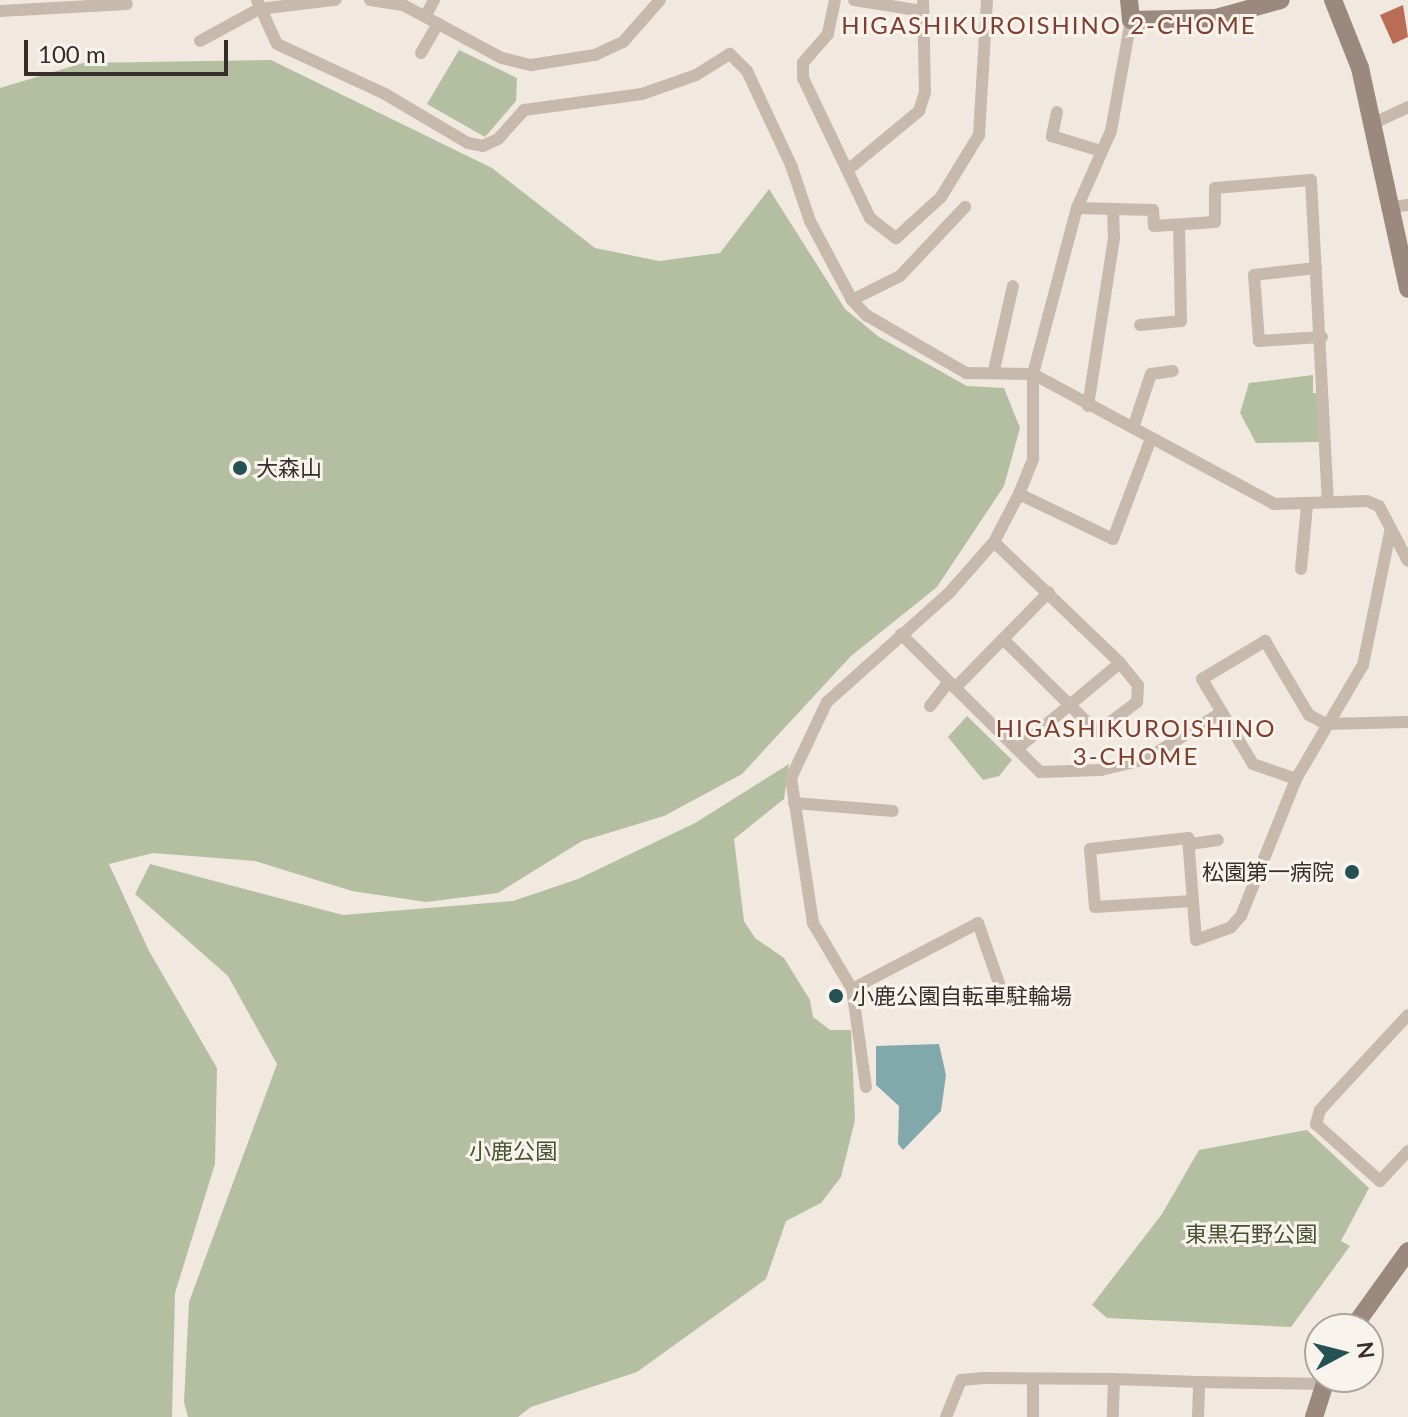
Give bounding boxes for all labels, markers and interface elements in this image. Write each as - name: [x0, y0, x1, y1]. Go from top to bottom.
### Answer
- district label: HIGASHIKUROISHINO 2-CHOME: [841, 11, 1257, 39]
- scale bar: [28, 24, 232, 74]
- text: 100 m: [38, 39, 106, 68]
- place label: 大森山: [256, 455, 322, 481]
- marker: 大森山: [231, 459, 249, 477]
- district label: HIGASHIKUROISHINO 3-CHOME: [996, 714, 1276, 770]
- place label: 松園第一病院: [1202, 859, 1334, 885]
- marker: 松園第一病院: [1341, 861, 1363, 883]
- place label: 小鹿公園自転車駐輪場: [852, 983, 1072, 1009]
- marker: 小鹿公園自転車駐輪場: [827, 987, 845, 1005]
- park label: 小鹿公園: [469, 1138, 557, 1164]
- park label: 東黒石野公園: [1185, 1221, 1317, 1247]
- north arrow: [1304, 1313, 1384, 1393]
- text: N: [1352, 1340, 1381, 1360]

